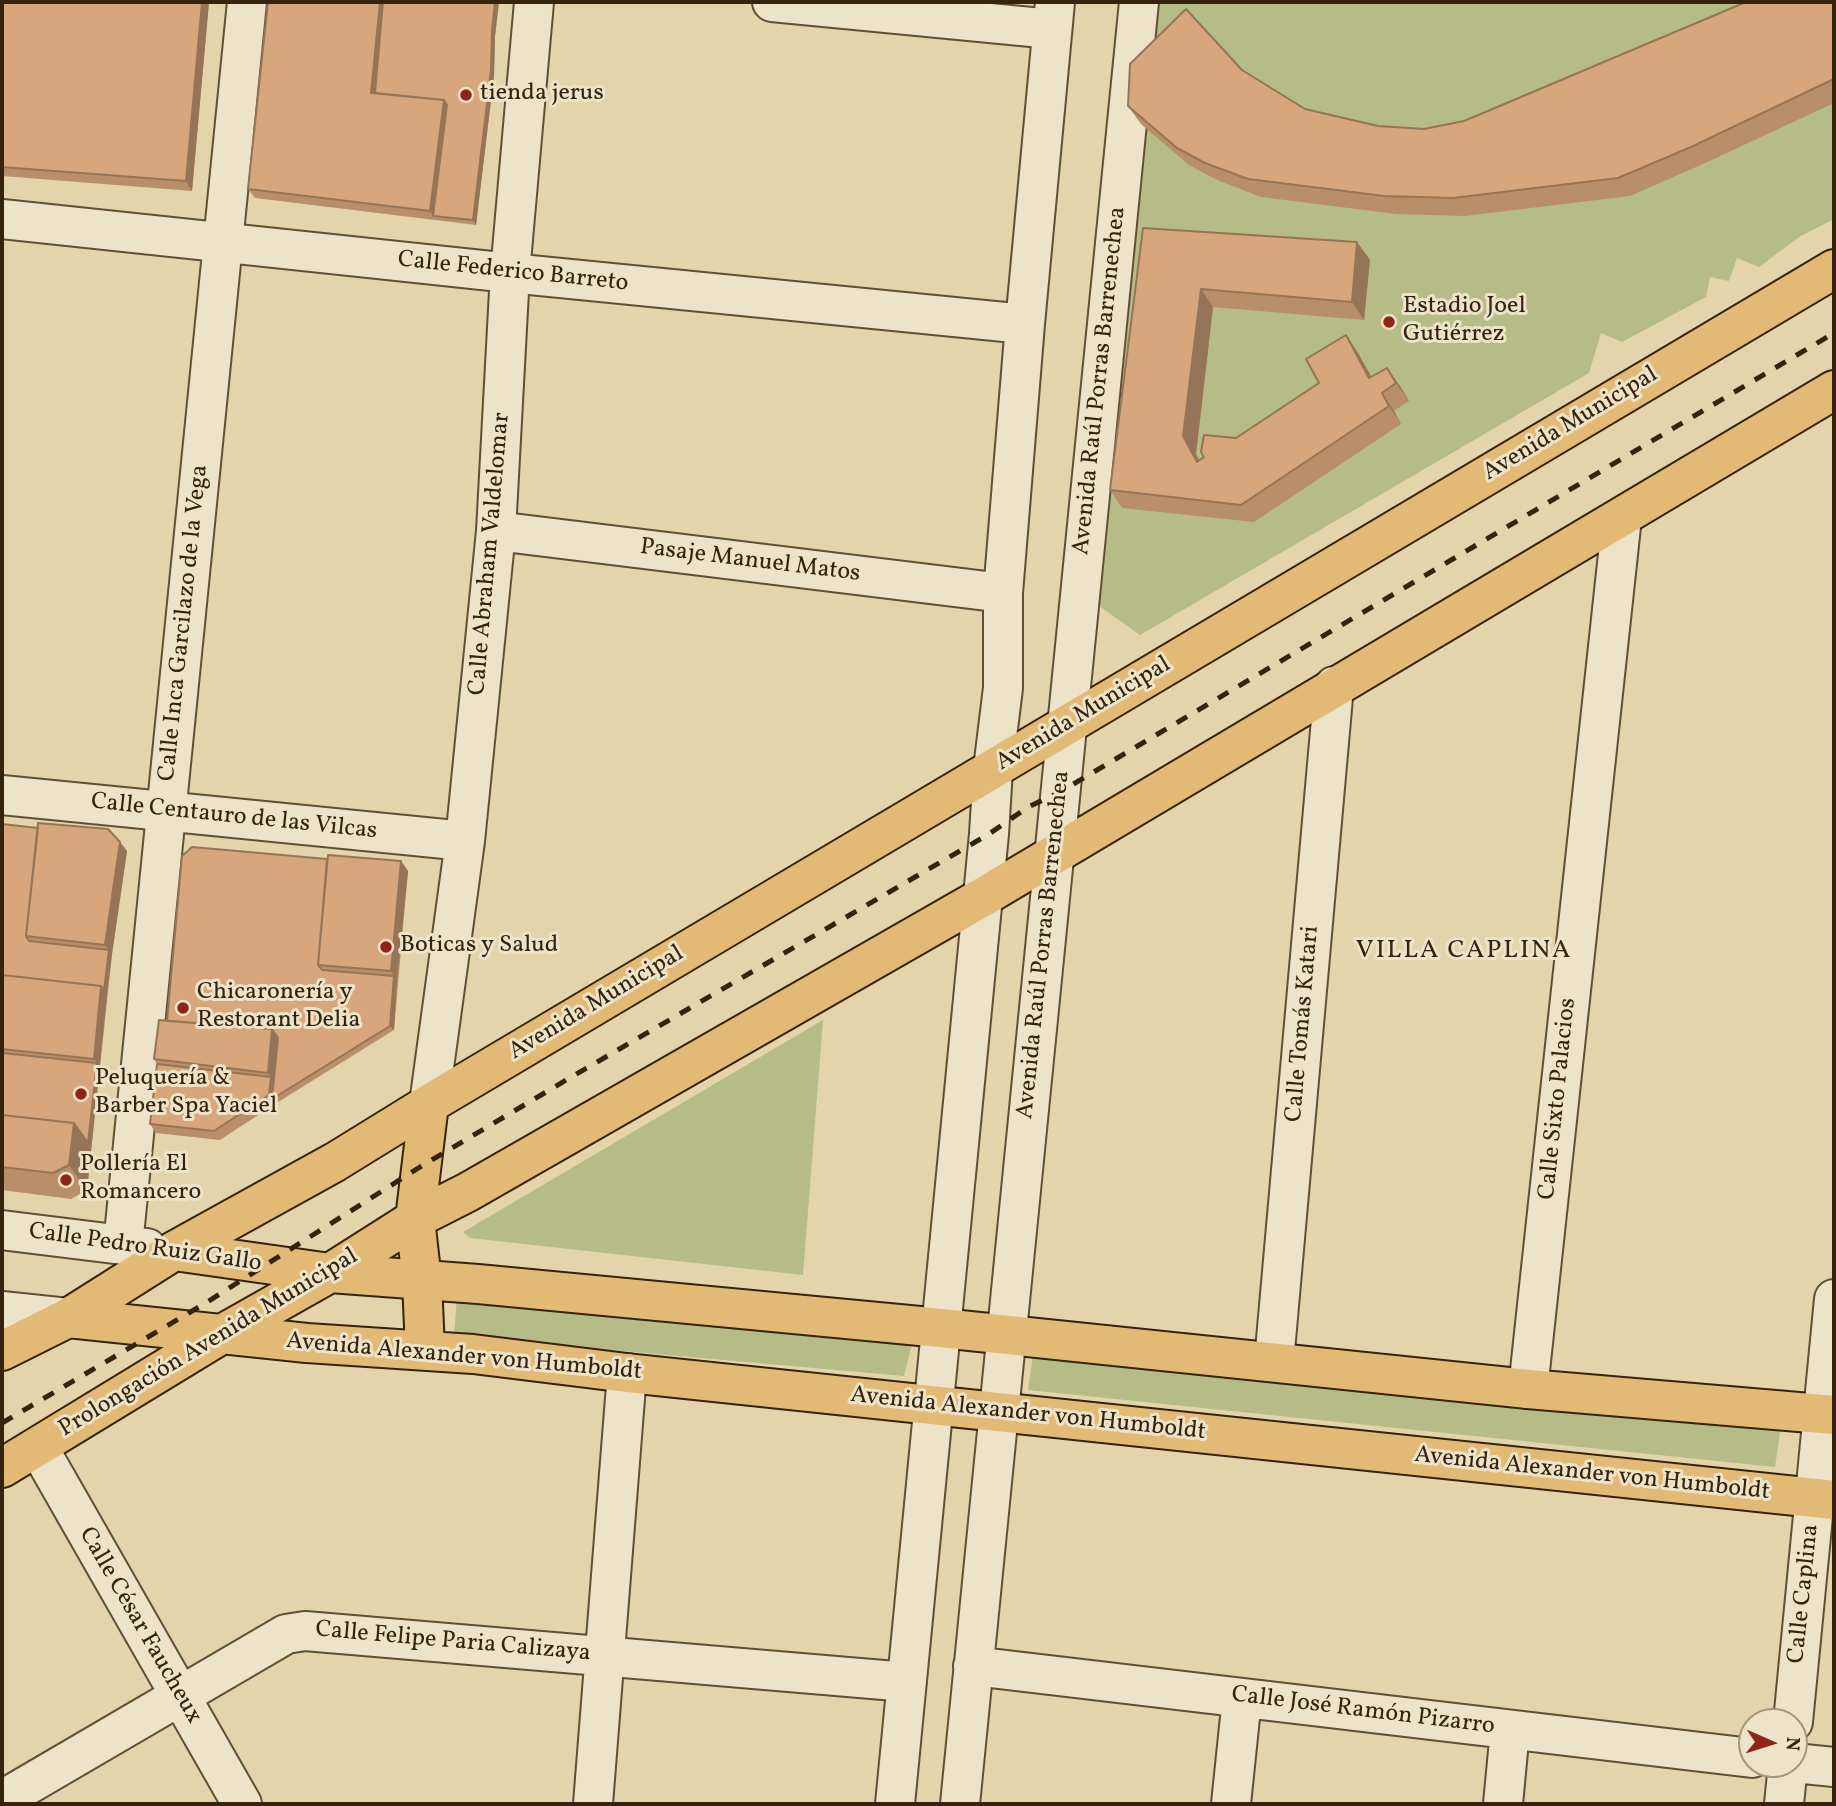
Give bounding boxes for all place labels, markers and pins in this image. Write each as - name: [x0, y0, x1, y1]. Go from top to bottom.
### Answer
- place label: tienda jerus: [480, 81, 604, 109]
- marker: tienda jerus: [458, 87, 474, 103]
- place label: Estadio Joel Gutiérrez: [1403, 294, 1526, 350]
- marker: Estadio Joel Gutiérrez: [1381, 314, 1397, 330]
- place label: Boticas y Salud: [400, 933, 558, 961]
- marker: Boticas y Salud: [378, 939, 394, 955]
- place label: Chicaronería y Restorant Delia: [197, 980, 360, 1036]
- marker: Chicaronería y Restorant Delia: [175, 1000, 191, 1016]
- place label: Peluquería & Barber Spa Yaciel: [95, 1066, 277, 1122]
- marker: Peluquería & Barber Spa Yaciel: [73, 1086, 89, 1102]
- place label: Pollería El Romancero: [80, 1152, 201, 1208]
- marker: Pollería El Romancero: [58, 1172, 74, 1188]

